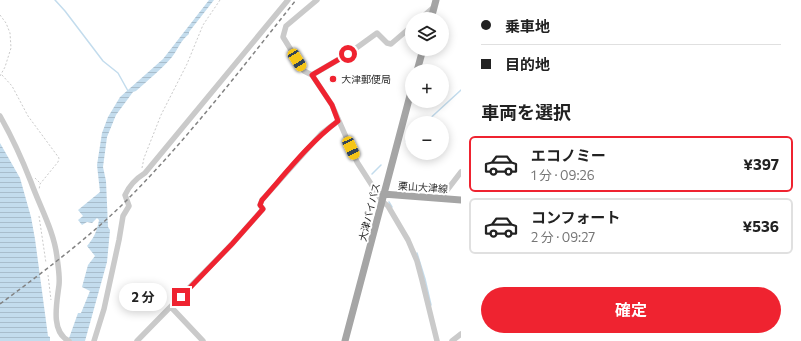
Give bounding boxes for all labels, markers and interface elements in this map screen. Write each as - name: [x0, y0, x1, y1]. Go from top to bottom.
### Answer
- map controls: [405, 12, 449, 160]
- button: layers: [405, 12, 449, 56]
- text: 乗車地: [505, 17, 550, 35]
- route start: [339, 45, 357, 63]
- car: [286, 47, 308, 73]
- text: 目的地: [505, 55, 550, 73]
- button: +: [405, 64, 449, 108]
- place label: 大津郵便局: [341, 73, 391, 85]
- marker: 大津郵便局: [328, 74, 338, 84]
- text: 車両を選択: [481, 101, 571, 123]
- button: −: [405, 116, 449, 160]
- car: [340, 135, 362, 161]
- icon: car: [483, 146, 519, 182]
- text: エコノミー: [531, 146, 606, 164]
- text: ¥397: [743, 155, 779, 173]
- text: 1 分 · 09:26: [531, 167, 595, 183]
- street label: 栗山大津線: [398, 179, 448, 195]
- street label: 大津バイパス: [356, 182, 382, 242]
- icon: car: [483, 208, 519, 244]
- text: コンフォート: [531, 208, 621, 226]
- text: ¥536: [743, 217, 779, 235]
- text: 2 分 · 09:27: [531, 229, 595, 245]
- callout: 2 分: [119, 283, 167, 311]
- button: 確定: [481, 287, 781, 333]
- route end: [172, 288, 190, 306]
- text: 2 分: [132, 289, 154, 305]

